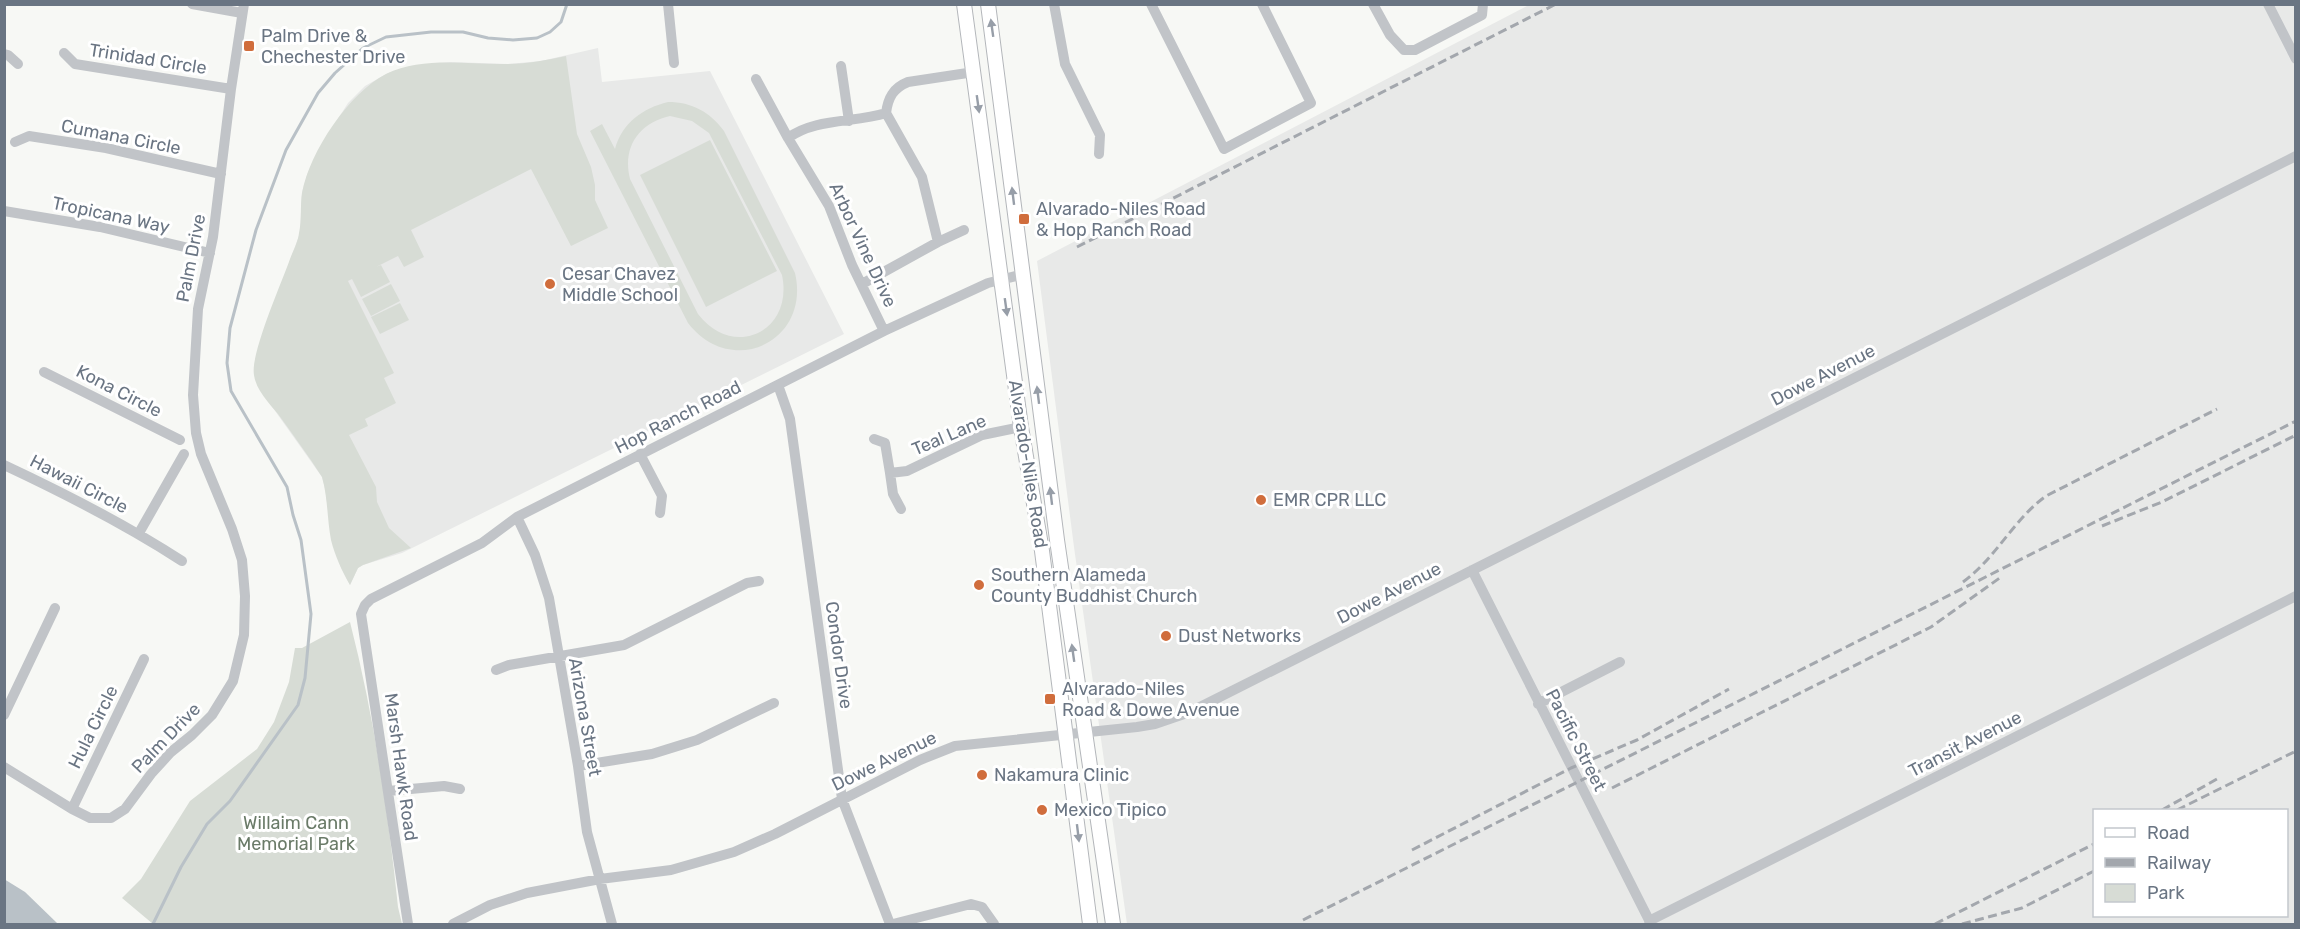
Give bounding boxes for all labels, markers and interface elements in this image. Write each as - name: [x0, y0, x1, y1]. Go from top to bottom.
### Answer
- one-way arrow: [987, 19, 996, 38]
- place label: Palm Drive & Chechester Drive: [261, 25, 405, 68]
- street label: Trinidad Circle: [88, 39, 208, 79]
- marker: Palm Drive & Chechester Drive: [242, 39, 256, 53]
- one-way arrow: [974, 95, 983, 114]
- street label: Cumana Circle: [59, 115, 183, 159]
- street label: Arbor Vine Drive: [824, 179, 902, 311]
- one-way arrow: [1009, 186, 1018, 205]
- street label: Tropicana Way: [50, 192, 172, 238]
- place label: Alvarado-Niles Road & Hop Ranch Road: [1036, 198, 1206, 241]
- street label: Palm Drive: [172, 212, 210, 304]
- marker: Alvarado-Niles Road & Hop Ranch Road: [1017, 212, 1031, 226]
- place label: Cesar Chavez Middle School: [562, 263, 678, 306]
- marker: Cesar Chavez Middle School: [543, 277, 557, 291]
- one-way arrow: [1001, 298, 1010, 317]
- street label: Dowe Avenue: [1767, 339, 1879, 411]
- street label: Kona Circle: [72, 360, 166, 422]
- street label: Hop Ranch Road: [611, 376, 745, 458]
- street label: Alvarado-Niles Road: [1004, 378, 1052, 550]
- one-way arrow: [1034, 385, 1043, 404]
- street label: Teal Lane: [909, 410, 989, 460]
- street label: Hawaii Circle: [26, 450, 132, 518]
- one-way arrow: [1047, 487, 1056, 506]
- place label: EMR CPR LLC: [1273, 489, 1386, 511]
- marker: EMR CPR LLC: [1254, 493, 1268, 507]
- street label: Dowe Avenue: [1333, 557, 1445, 629]
- place label: Southern Alameda County Buddhist Church: [991, 564, 1197, 607]
- marker: Southern Alameda County Buddhist Church: [972, 578, 986, 592]
- street label: Condor Drive: [821, 600, 857, 710]
- place label: Dust Networks: [1178, 625, 1301, 647]
- marker: Dust Networks: [1159, 629, 1173, 643]
- one-way arrow: [1068, 643, 1077, 662]
- street label: Arizona Street: [564, 656, 606, 778]
- place label: Alvarado-Niles Road & Dowe Avenue: [1062, 678, 1240, 721]
- street label: Hula Circle: [63, 682, 123, 772]
- street label: Pacific Street: [1541, 685, 1611, 795]
- street label: Marsh Hawk Road: [380, 692, 422, 842]
- marker: Alvarado-Niles Road & Dowe Avenue: [1043, 692, 1057, 706]
- street label: Palm Drive: [127, 698, 205, 778]
- street label: Transit Avenue: [1905, 706, 2025, 782]
- street label: Dowe Avenue: [828, 726, 940, 796]
- place label: Nakamura Clinic: [994, 764, 1129, 786]
- marker: Nakamura Clinic: [975, 768, 989, 782]
- place label: Mexico Tipico: [1054, 799, 1167, 821]
- marker: Mexico Tipico: [1035, 803, 1049, 817]
- legend: [2093, 809, 2288, 917]
- park label: Willaim Cann Memorial Park: [237, 812, 356, 855]
- text: Road: [2147, 822, 2190, 844]
- one-way arrow: [1073, 824, 1082, 843]
- text: Railway: [2147, 852, 2211, 874]
- text: Park: [2147, 882, 2185, 904]

